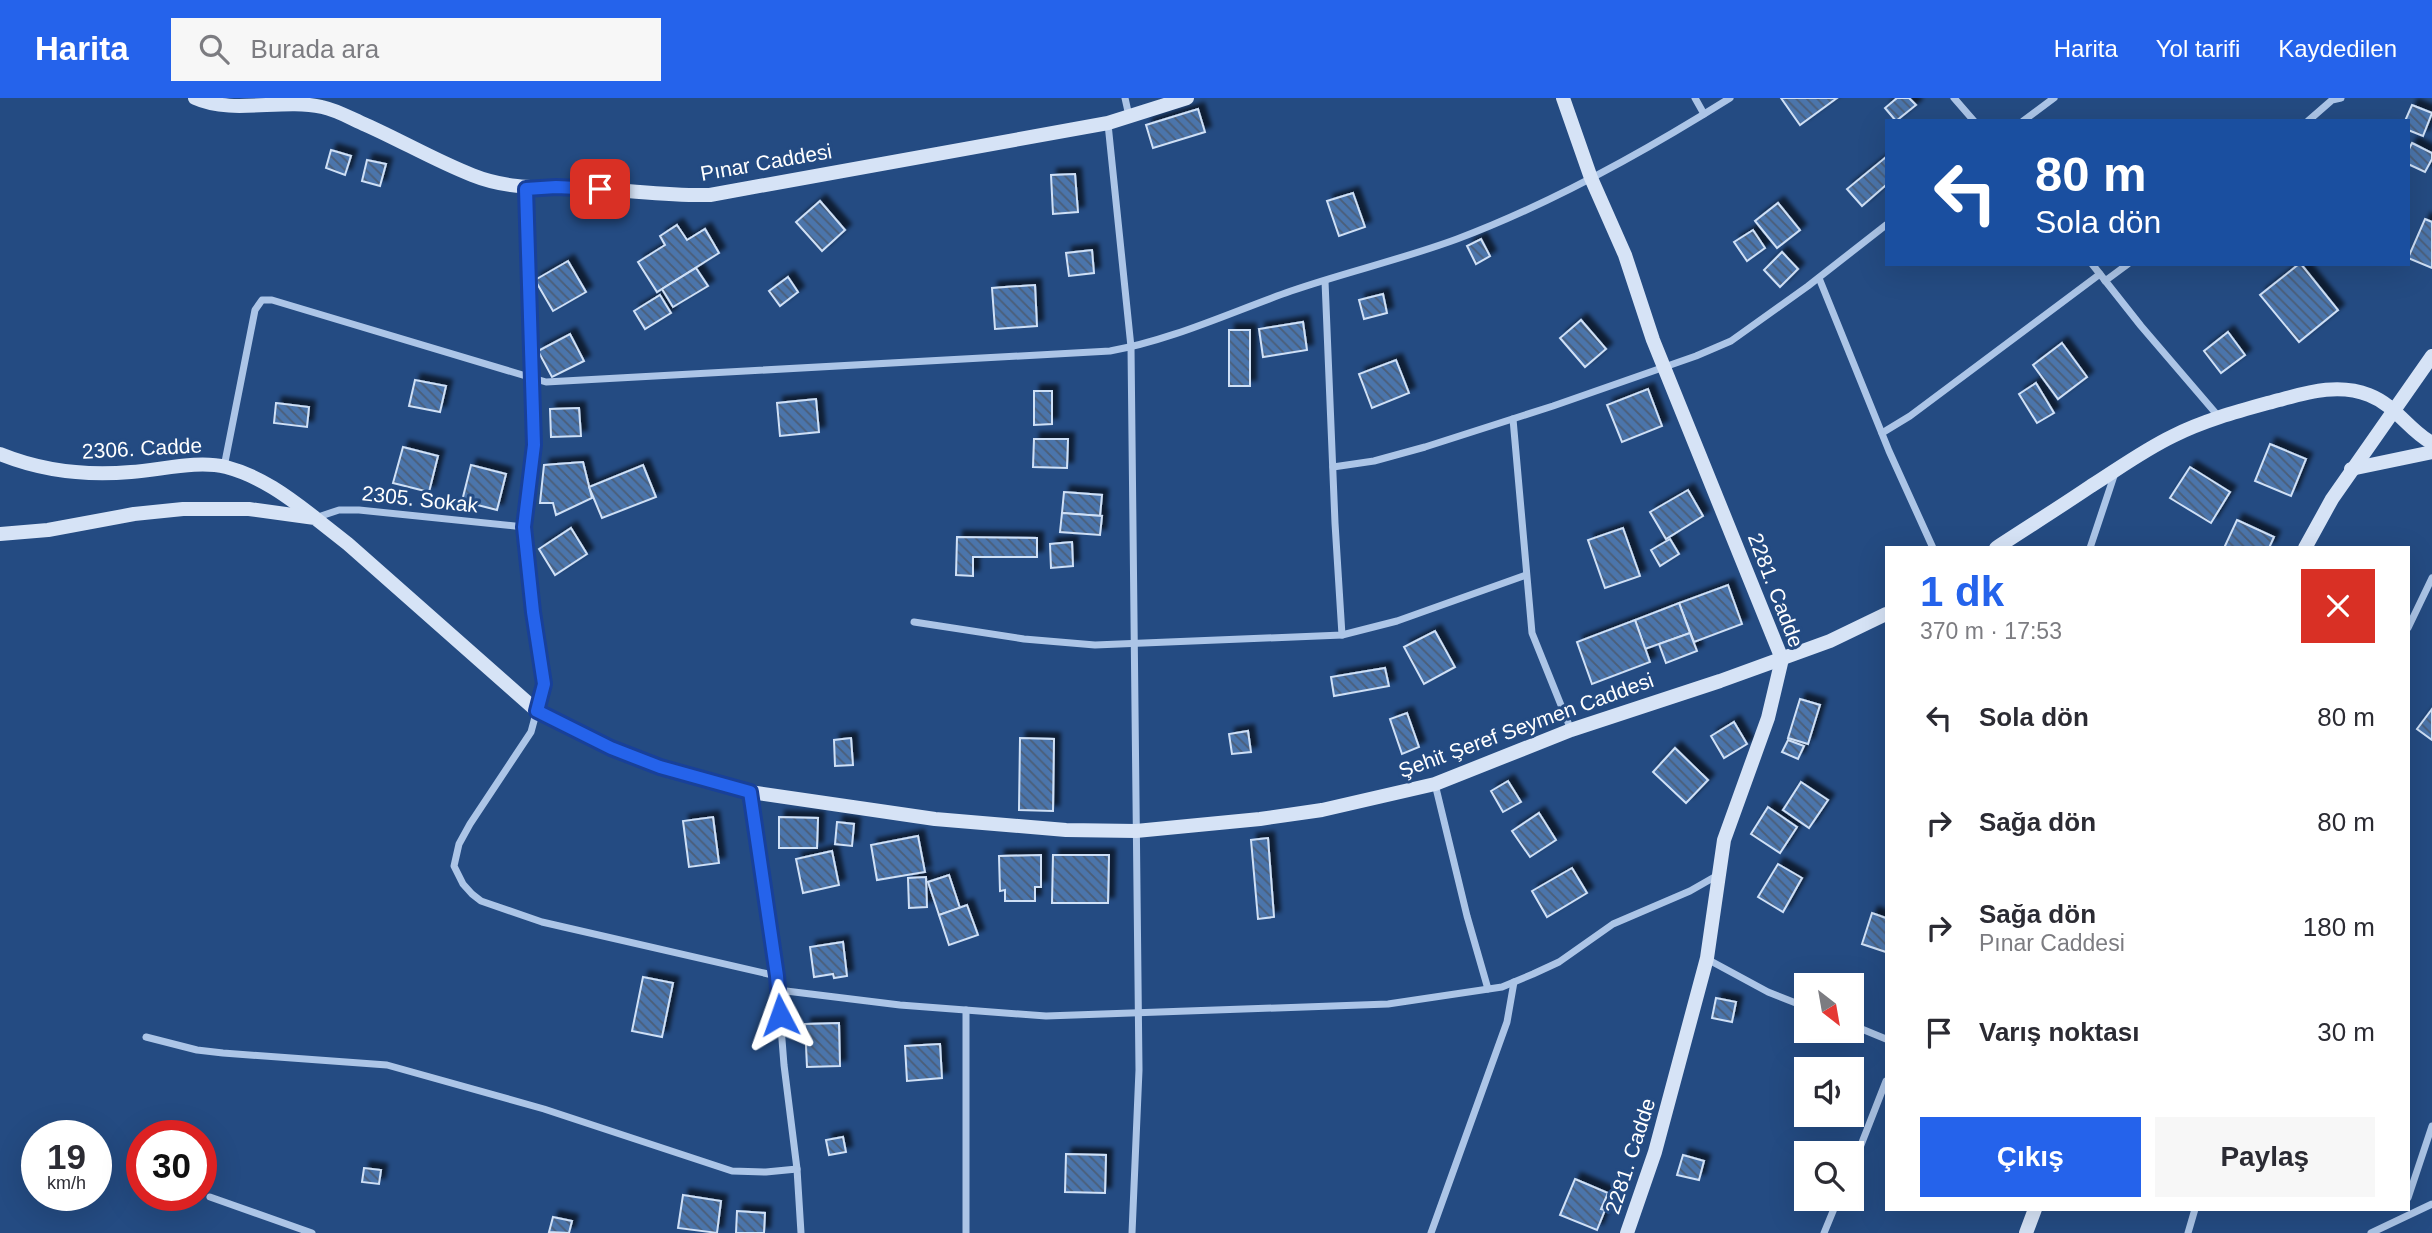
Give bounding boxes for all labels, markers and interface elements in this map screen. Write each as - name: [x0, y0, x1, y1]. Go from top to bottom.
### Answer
- search box: [171, 18, 661, 81]
- text: Harita: [35, 30, 129, 67]
- icon: search: [195, 30, 233, 68]
- text: Burada ara: [251, 34, 379, 64]
- text: Harita: [2054, 35, 2118, 62]
- text: Yol tarifi: [2156, 35, 2240, 62]
- text: Kaydedilen: [2278, 35, 2397, 62]
- street label: Pınar Caddesi: [698, 139, 834, 185]
- icon: left: [1920, 147, 2011, 238]
- text: 80 m: [2035, 147, 2147, 201]
- pin: [570, 159, 630, 219]
- icon: arrive: [581, 170, 619, 208]
- text: Sola dön: [2035, 204, 2161, 240]
- street label: 2306. Cadde: [81, 433, 203, 463]
- street label: 2305. Sokak: [361, 481, 480, 517]
- street label: 2281. Cadde: [1744, 530, 1808, 650]
- text: 1 dk: [1920, 568, 2004, 615]
- button: close: [2301, 569, 2375, 643]
- text: 370 m · 17:53: [1920, 618, 2062, 644]
- street label: Şehit Şeref Seymen Caddesi: [1395, 668, 1657, 782]
- icon: left: [1920, 699, 1958, 737]
- text: Sola dön: [1979, 702, 2089, 732]
- text: 80 m: [2317, 702, 2375, 732]
- icon: right: [1920, 804, 1958, 842]
- text: Sağa dön: [1979, 807, 2096, 837]
- text: 80 m: [2317, 807, 2375, 837]
- text: Sağa dön: [1979, 899, 2096, 929]
- icon: right: [1920, 909, 1958, 947]
- text: 180 m: [2303, 912, 2375, 942]
- text: Pınar Caddesi: [1979, 930, 2125, 956]
- north arrow: [1794, 973, 1864, 1043]
- map controls: [1794, 973, 1864, 1211]
- position arrow: [743, 978, 817, 1052]
- icon: arrive: [1920, 1014, 1958, 1052]
- text: Varış noktası: [1979, 1017, 2139, 1047]
- text: 30 m: [2317, 1017, 2375, 1047]
- button: sound: [1794, 1057, 1864, 1127]
- street label: 2281. Cadde: [1600, 1095, 1660, 1217]
- button: Çıkış: [1920, 1117, 2141, 1197]
- button: Paylaş: [2155, 1117, 2375, 1197]
- speed limit sign: 30: [126, 1120, 217, 1211]
- text: 19: [47, 1137, 86, 1176]
- button: search: [1794, 1141, 1864, 1211]
- text: km/h: [47, 1173, 86, 1193]

